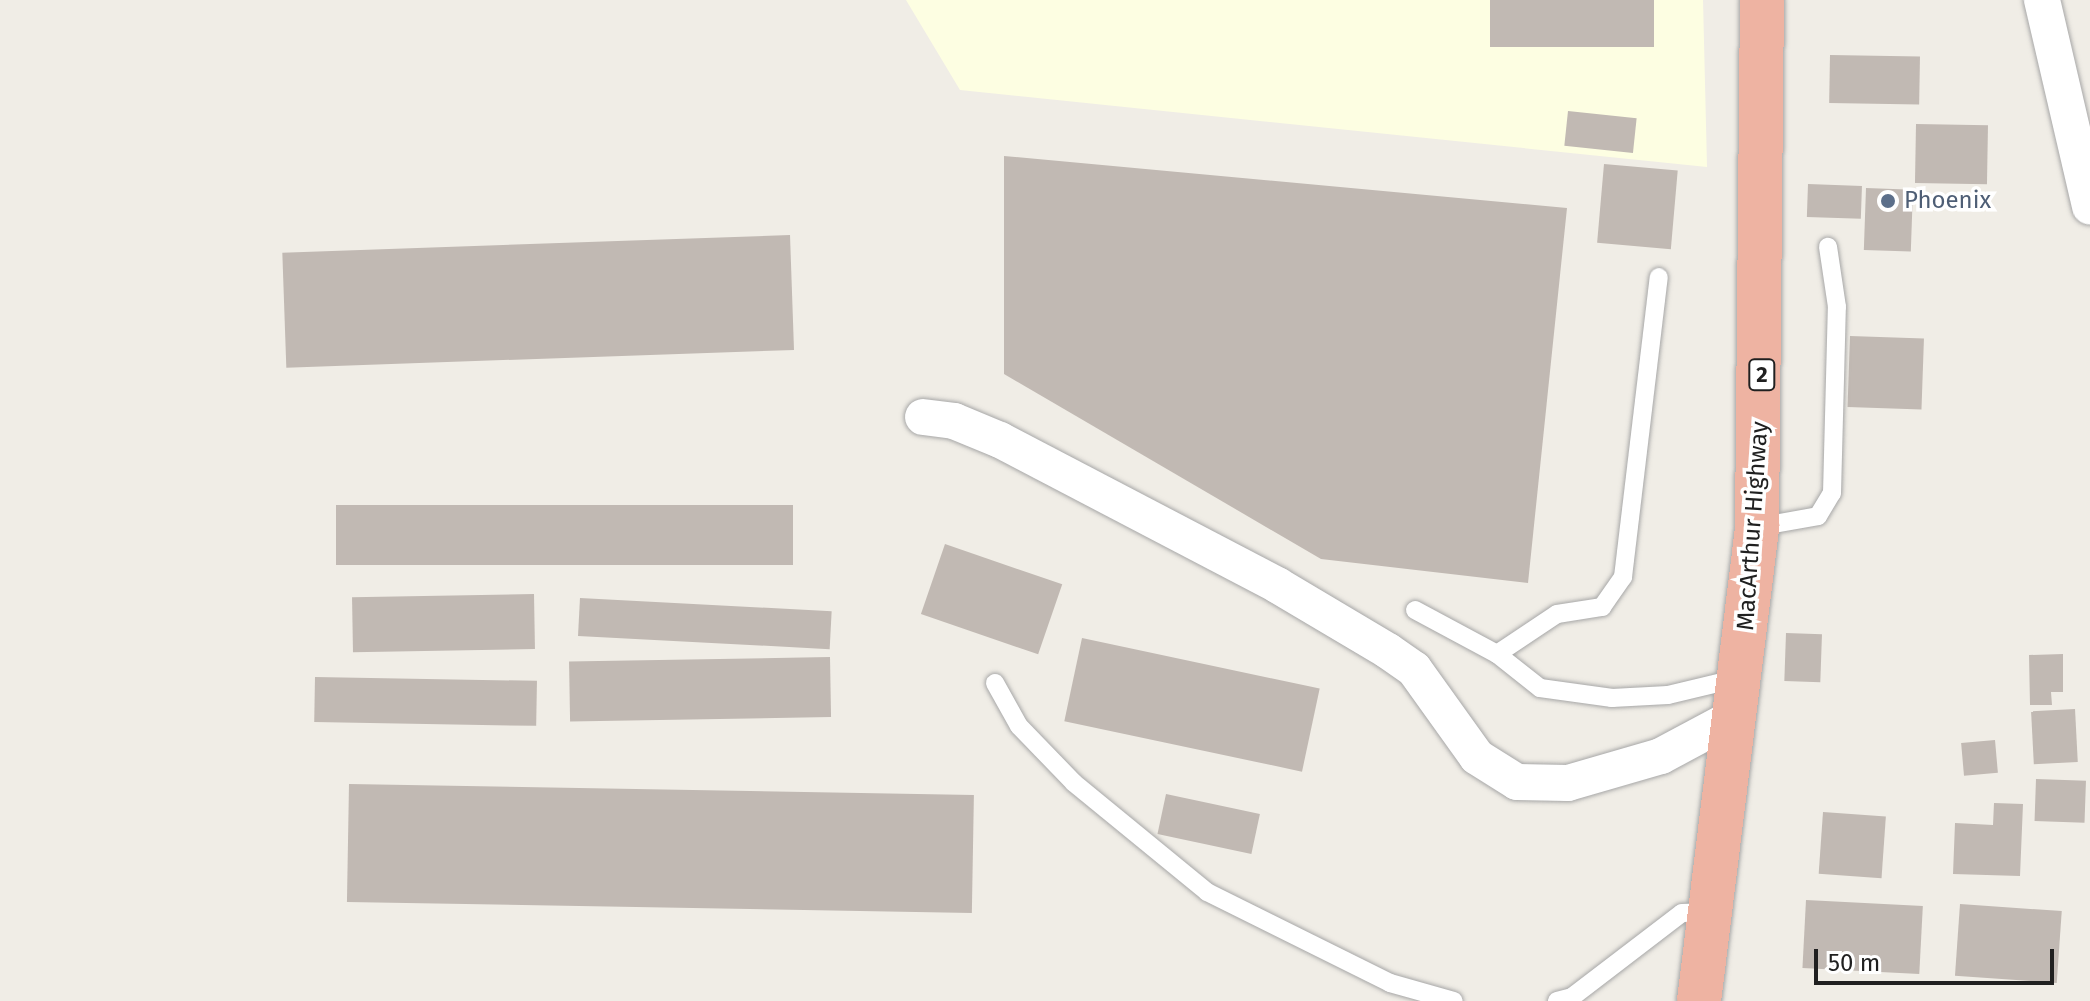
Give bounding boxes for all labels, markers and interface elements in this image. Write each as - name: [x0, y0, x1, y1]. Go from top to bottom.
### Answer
- place label: Phoenix: [1904, 187, 1991, 215]
- marker: Phoenix: [1879, 192, 1897, 210]
- road number: 2: [1748, 357, 1776, 393]
- street label: MacArthur Highway: [1731, 420, 1775, 632]
- scale bar: [1818, 933, 2058, 983]
- text: 50 m: [1828, 949, 1880, 977]

